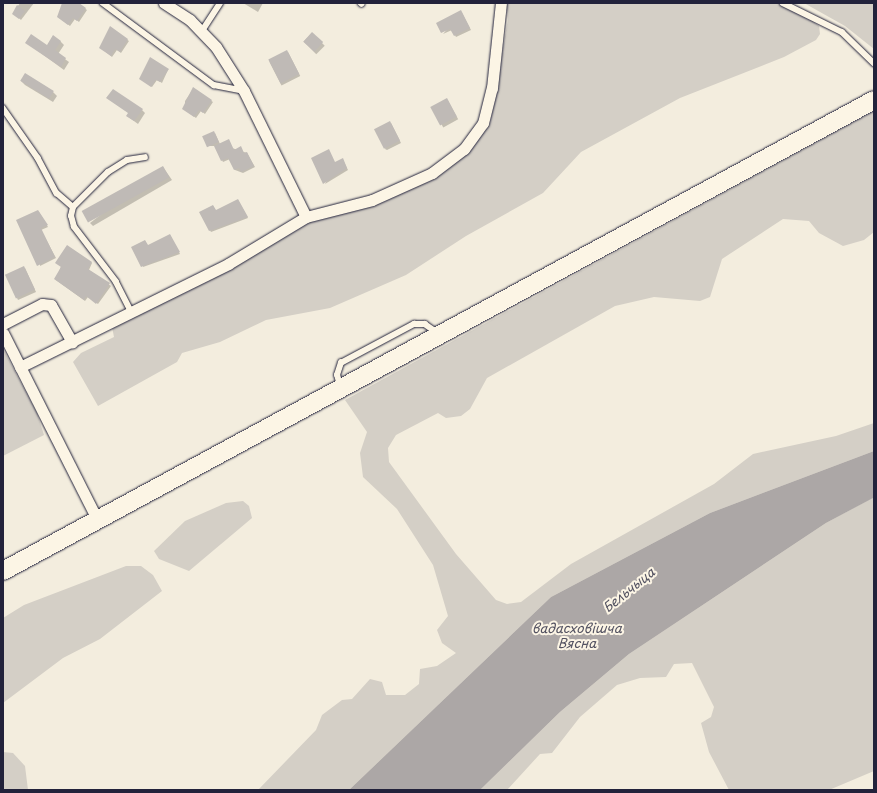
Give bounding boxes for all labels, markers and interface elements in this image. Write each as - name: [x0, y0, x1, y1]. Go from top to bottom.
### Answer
- water label: Бельчыца: [600, 564, 658, 616]
- water label: вадасховішча Вясна: [532, 621, 622, 652]

